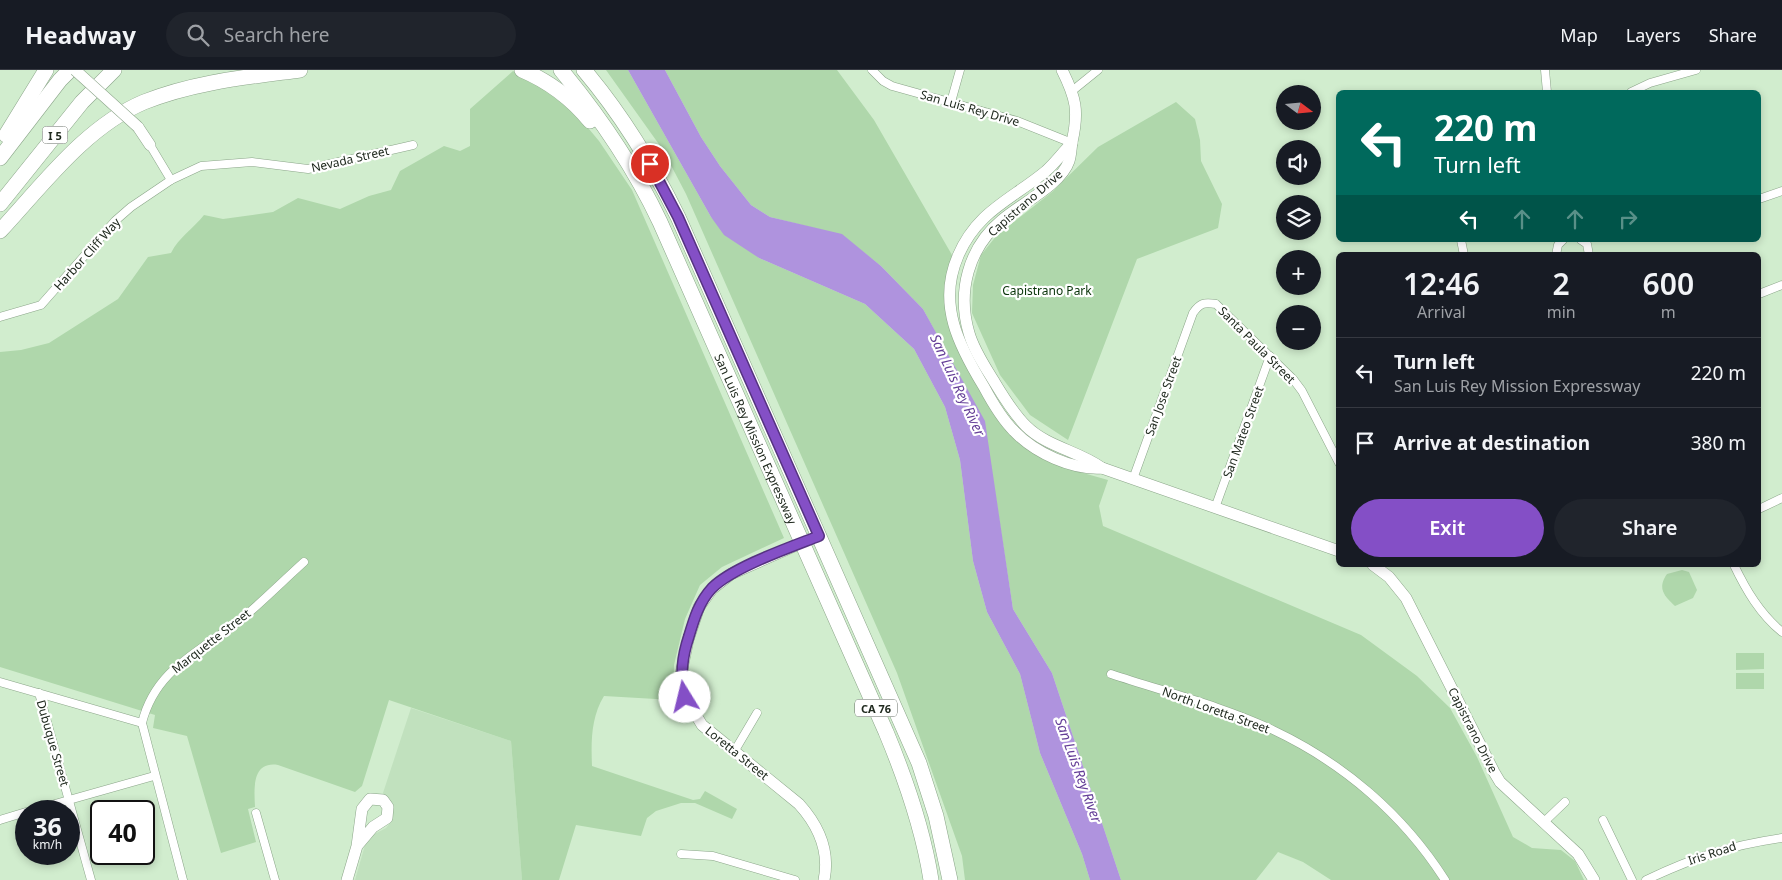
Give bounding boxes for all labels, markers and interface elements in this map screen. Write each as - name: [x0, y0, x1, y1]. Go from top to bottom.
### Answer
- search box: [166, 12, 516, 57]
- text: Headway: [25, 18, 136, 51]
- icon: search: [184, 21, 212, 49]
- text: Search here: [224, 22, 330, 48]
- text: Map: [1560, 23, 1598, 47]
- text: Layers: [1626, 23, 1681, 47]
- text: Share: [1709, 23, 1757, 47]
- north arrow: [1276, 85, 1321, 130]
- map controls: [1276, 85, 1321, 350]
- street label: San Luis Rey Drive: [918, 86, 1022, 130]
- text: 220 m: [1434, 104, 1537, 151]
- icon: left: [1351, 110, 1416, 175]
- road number: I 5: [42, 126, 68, 144]
- button: sound: [1276, 140, 1321, 185]
- street label: Nevada Street: [309, 142, 391, 176]
- pin: [629, 143, 671, 185]
- text: Turn left: [1434, 149, 1521, 179]
- icon: arrive: [636, 150, 664, 178]
- street label: Capistrano Drive: [984, 166, 1066, 240]
- button: layers: [1276, 195, 1321, 240]
- icon: left: [1455, 205, 1483, 233]
- icon: ahead: [1508, 205, 1536, 233]
- icon: ahead: [1561, 205, 1589, 233]
- icon: right: [1614, 205, 1642, 233]
- street label: Harbor Cliff Way: [50, 213, 125, 294]
- button: +: [1276, 250, 1321, 295]
- text: 12:46: [1403, 263, 1480, 304]
- text: 2: [1553, 263, 1570, 304]
- text: 600: [1643, 263, 1694, 304]
- park label: Capistrano Park: [1002, 282, 1092, 299]
- text: Arrival: [1417, 301, 1466, 323]
- text: min: [1547, 301, 1576, 323]
- text: m: [1661, 301, 1676, 323]
- street label: Santa Paula Street: [1215, 303, 1300, 388]
- button: −: [1276, 305, 1321, 350]
- water label: San Luis Rey River: [926, 331, 990, 439]
- text: Turn left: [1394, 349, 1475, 375]
- street label: San Luis Rey Mission Expressway: [711, 351, 802, 528]
- street label: San Jose Street: [1141, 353, 1185, 438]
- icon: left: [1351, 359, 1379, 387]
- text: 220 m: [1691, 360, 1746, 386]
- text: San Luis Rey Mission Expressway: [1394, 375, 1640, 397]
- street label: San Mateo Street: [1219, 383, 1268, 480]
- icon: arrive: [1351, 429, 1379, 457]
- text: Arrive at destination: [1394, 430, 1590, 456]
- text: 380 m: [1691, 430, 1746, 456]
- button: Exit: [1351, 499, 1544, 557]
- button: Share: [1554, 499, 1746, 557]
- street label: Marquette Street: [168, 604, 255, 677]
- position arrow: [658, 670, 710, 722]
- street label: North Loretta Street: [1160, 683, 1273, 738]
- street label: Capistrano Drive: [1444, 684, 1502, 776]
- street label: Dubuque Street: [33, 698, 74, 789]
- road number: CA 76: [855, 700, 897, 716]
- water label: San Luis Rey River: [1051, 715, 1107, 826]
- street label: Loretta Street: [702, 722, 773, 784]
- speed limit sign: 40: [90, 800, 155, 865]
- text: 36: [33, 809, 62, 843]
- text: km/h: [33, 836, 62, 853]
- street label: Iris Road: [1686, 837, 1738, 869]

